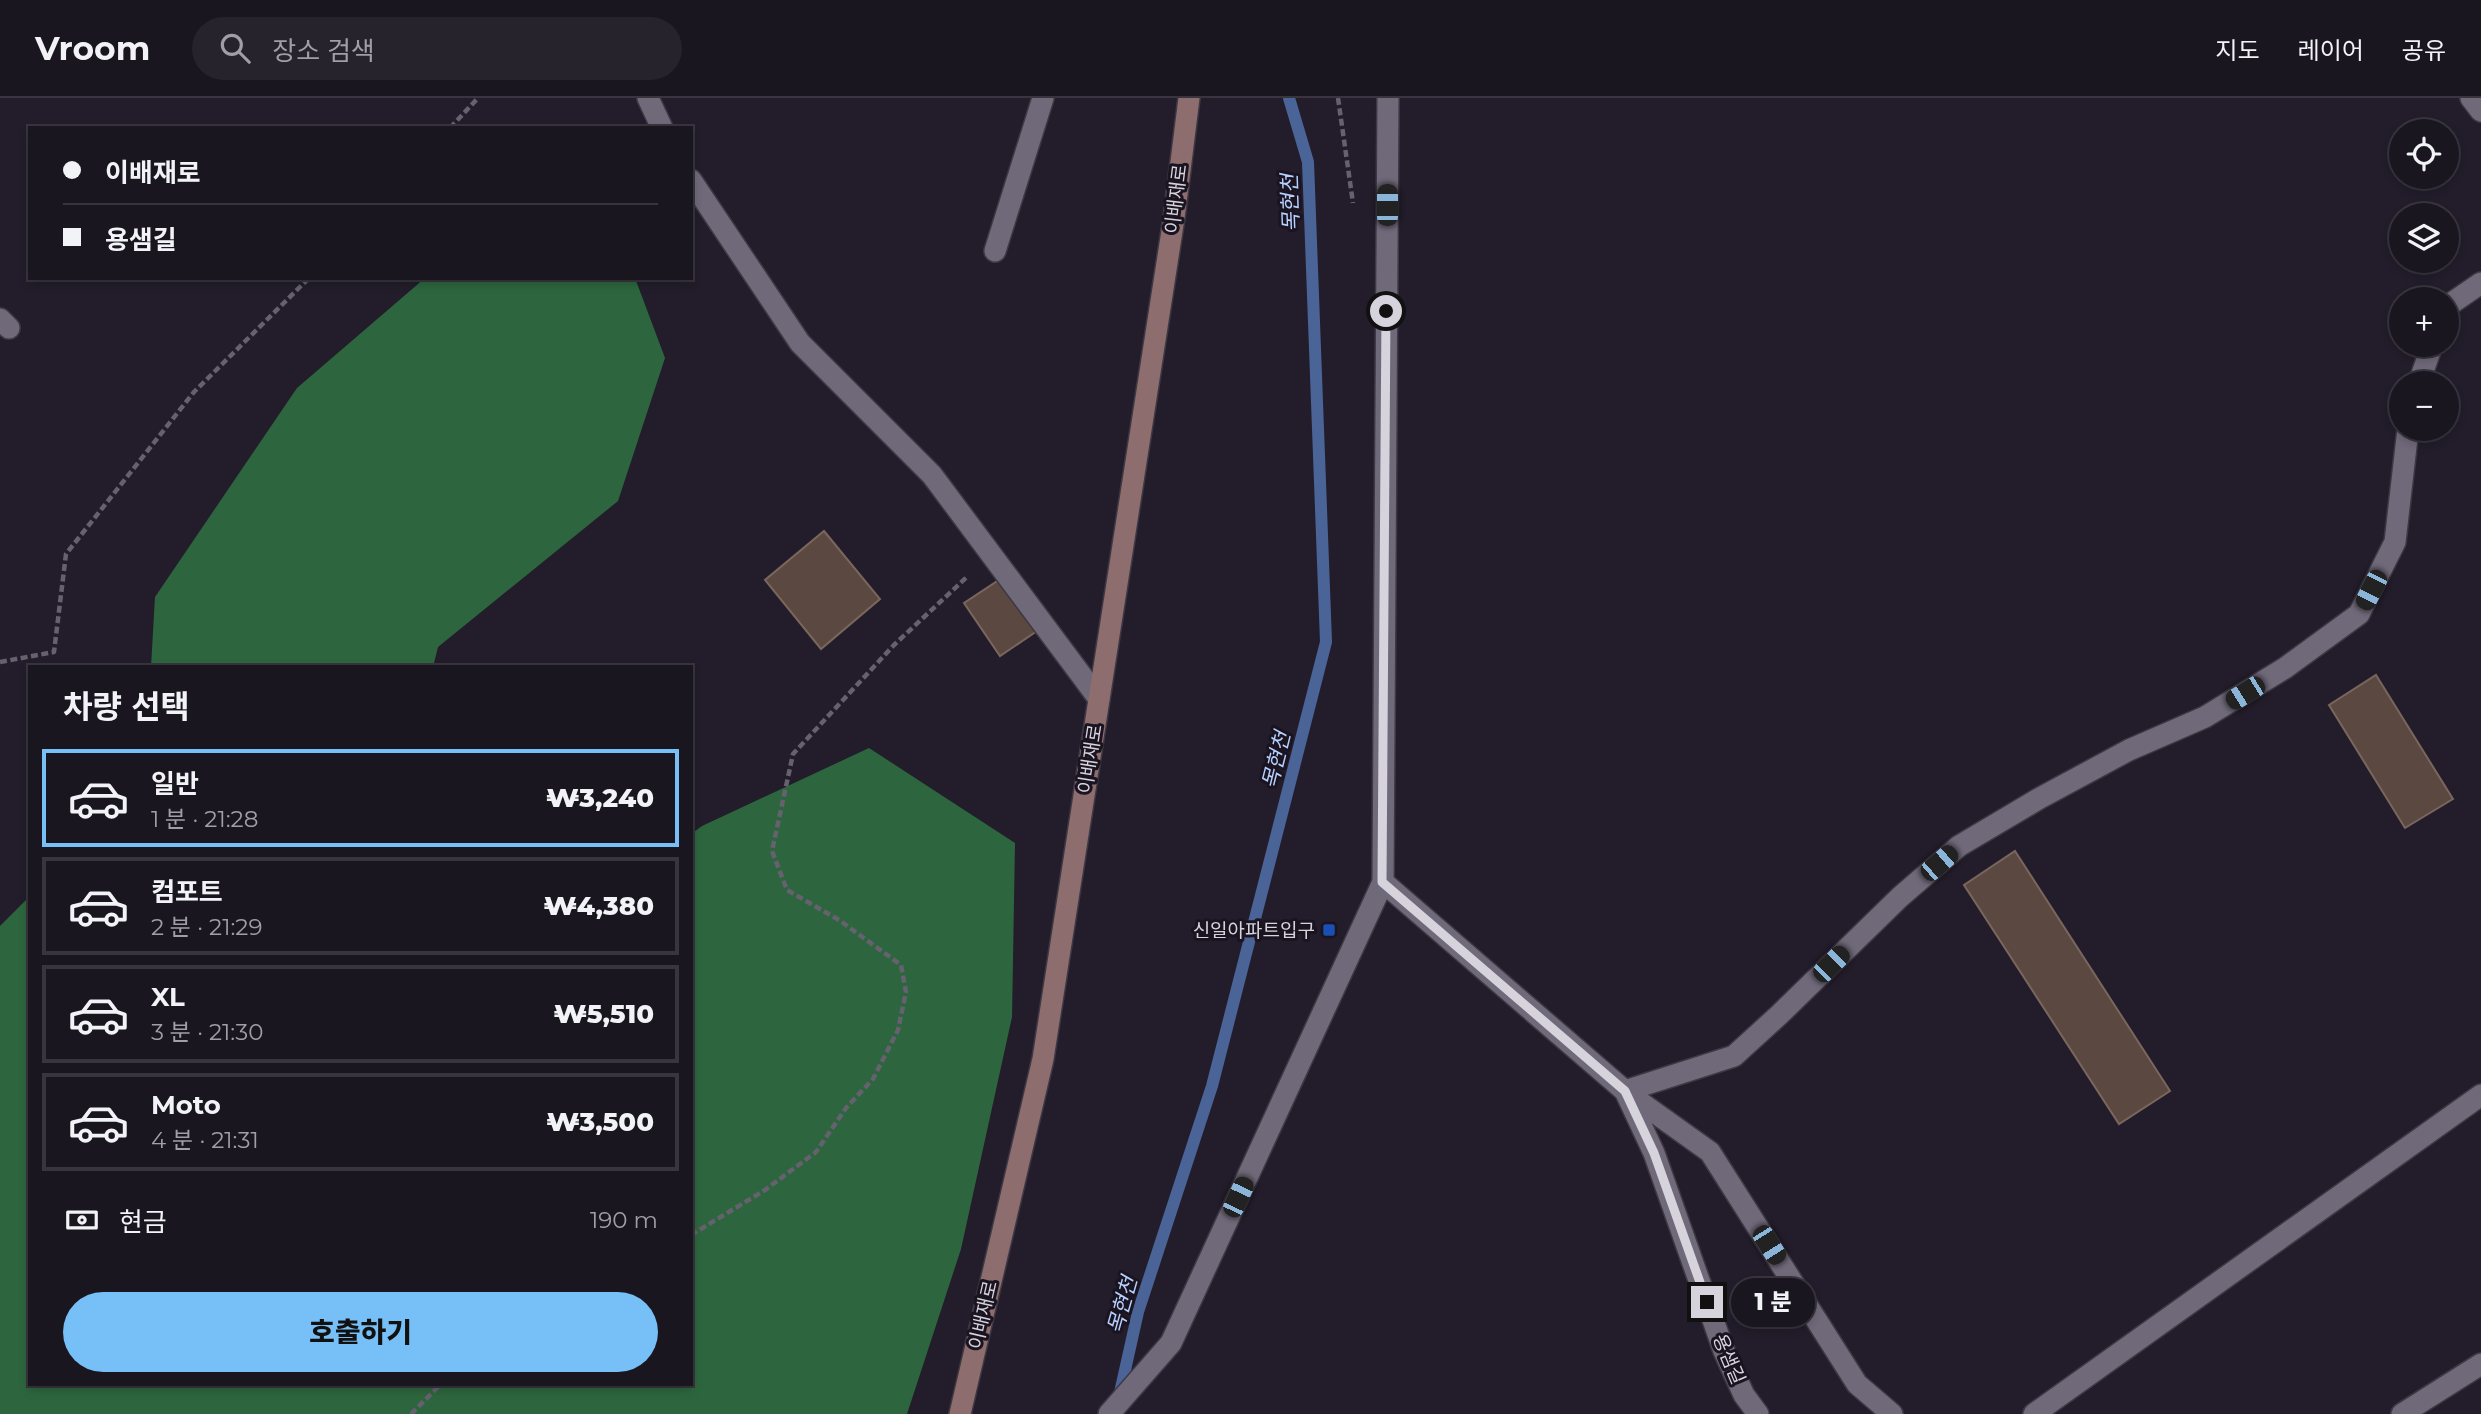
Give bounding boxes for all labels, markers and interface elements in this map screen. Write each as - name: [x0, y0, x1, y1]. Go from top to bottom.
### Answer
- search box: [192, 17, 682, 80]
- text: Vroom: [35, 28, 150, 68]
- icon: search: [216, 29, 254, 67]
- text: 장소 검색: [272, 35, 375, 67]
- text: 지도: [2215, 36, 2260, 65]
- text: 레이어: [2298, 36, 2364, 65]
- text: 공유: [2402, 36, 2446, 65]
- map controls: [2389, 119, 2459, 441]
- button: locate: [2389, 119, 2459, 189]
- text: 이배재로: [105, 157, 201, 189]
- street label: 이배재로: [1160, 163, 1192, 235]
- water label: 목현천: [1276, 171, 1304, 232]
- car: [1377, 184, 1398, 226]
- button: layers: [2389, 203, 2459, 273]
- text: 용샘길: [105, 224, 177, 256]
- button: +: [2389, 287, 2459, 357]
- route start: [1370, 295, 1402, 327]
- button: −: [2389, 371, 2459, 441]
- car: [2353, 567, 2390, 613]
- car: [2222, 673, 2269, 713]
- text: 차량 선택: [63, 687, 190, 726]
- street label: 이배재로: [1073, 723, 1107, 795]
- water label: 목현천: [1257, 726, 1296, 791]
- icon: car: [67, 767, 130, 830]
- text: 일반: [151, 768, 199, 800]
- text: ₩3,240: [546, 782, 654, 814]
- text: 1 분 · 21:28: [151, 805, 258, 833]
- car: [1917, 841, 1962, 885]
- icon: car: [67, 875, 130, 938]
- text: 컴포트: [151, 876, 223, 908]
- text: ₩4,380: [544, 890, 654, 922]
- text: 2 분 · 21:29: [151, 913, 262, 941]
- place label: 신일아파트입구: [1193, 919, 1315, 942]
- marker: 신일아파트입구: [1321, 922, 1337, 938]
- car: [1809, 942, 1854, 986]
- text: XL: [151, 981, 185, 1013]
- icon: car: [67, 983, 130, 1046]
- text: ₩5,510: [554, 998, 654, 1030]
- text: 3 분 · 21:30: [151, 1018, 263, 1046]
- text: Moto: [151, 1089, 221, 1121]
- icon: car: [67, 1091, 130, 1154]
- text: ₩3,500: [546, 1106, 654, 1138]
- text: 4 분 · 21:31: [151, 1126, 259, 1154]
- car: [1220, 1174, 1257, 1220]
- icon: cash: [63, 1201, 101, 1239]
- text: 현금: [119, 1206, 167, 1238]
- text: 190 m: [590, 1206, 658, 1234]
- car: [1749, 1222, 1790, 1268]
- water label: 목현천: [1102, 1271, 1143, 1336]
- street label: 이배재로: [964, 1278, 1002, 1352]
- callout: 1 분: [1732, 1278, 1816, 1326]
- route end: [1691, 1286, 1723, 1318]
- text: 1 분: [1754, 1288, 1792, 1316]
- button: 호출하기: [63, 1292, 658, 1372]
- street label: 용샘길: [1708, 1330, 1750, 1388]

